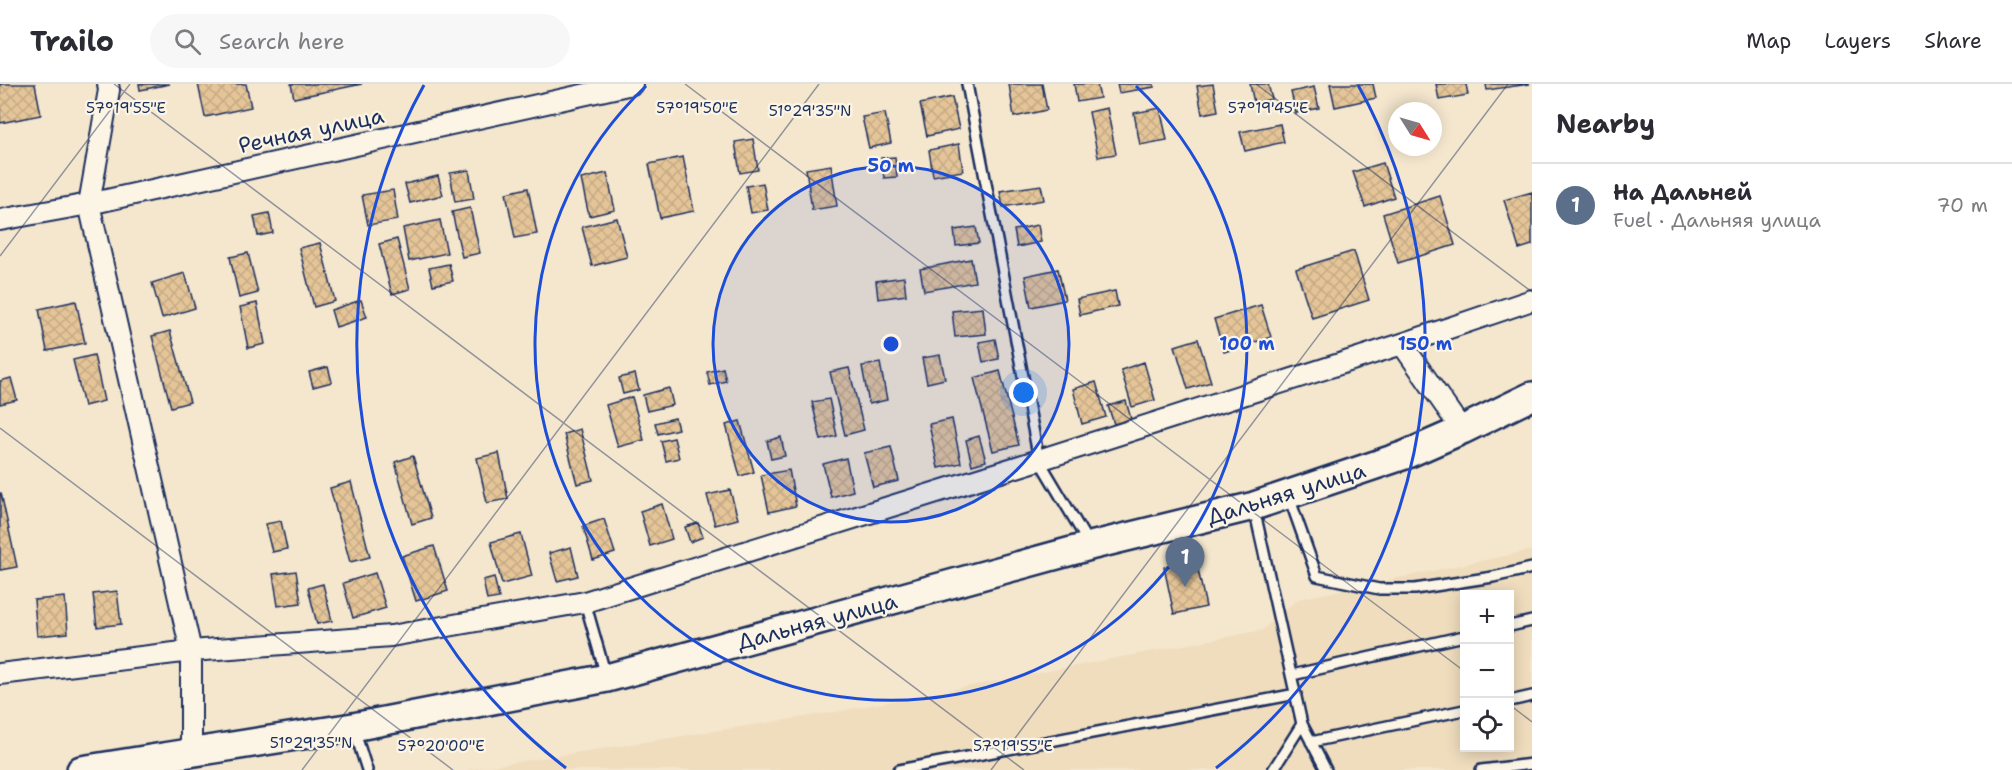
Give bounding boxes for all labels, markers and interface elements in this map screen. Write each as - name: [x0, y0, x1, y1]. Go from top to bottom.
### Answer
- search box: [150, 14, 570, 68]
- text: Trailo: [30, 22, 114, 60]
- icon: search: [171, 25, 204, 58]
- text: Search here: [219, 27, 345, 56]
- text: Map: [1746, 27, 1791, 55]
- text: Layers: [1824, 27, 1891, 55]
- text: Share: [1924, 27, 1982, 55]
- text: 57°19'55"E: [86, 98, 166, 118]
- text: 57°19'50"E: [656, 98, 738, 118]
- text: 57°19'45"E: [1228, 98, 1308, 118]
- street label: Речная улица: [236, 101, 387, 160]
- text: 51°29'35"N: [769, 101, 851, 121]
- north arrow: [1388, 102, 1442, 156]
- text: Nearby: [1556, 106, 1655, 141]
- text: 50 m: [868, 154, 915, 178]
- text: На Дальней: [1613, 178, 1752, 207]
- text: 1: [1571, 192, 1580, 218]
- text: 70 m: [1936, 192, 1988, 218]
- text: Fuel · Дальняя улица: [1613, 207, 1821, 233]
- text: 100 m: [1219, 332, 1275, 356]
- text: 150 m: [1398, 332, 1453, 356]
- centre of rings: [881, 334, 901, 354]
- your location: [1009, 378, 1038, 407]
- street label: Дальняя улица: [1203, 455, 1369, 531]
- pin: 1: [1166, 538, 1204, 587]
- street label: Дальняя улица: [734, 586, 901, 657]
- map controls: [1460, 590, 1514, 752]
- button: +: [1460, 590, 1514, 644]
- button: −: [1460, 644, 1514, 698]
- button: locate: [1460, 698, 1514, 752]
- text: 51°29'35"N: [270, 733, 352, 753]
- text: 57°20'00"E: [397, 736, 485, 756]
- text: 57°19'55"E: [973, 736, 1053, 756]

